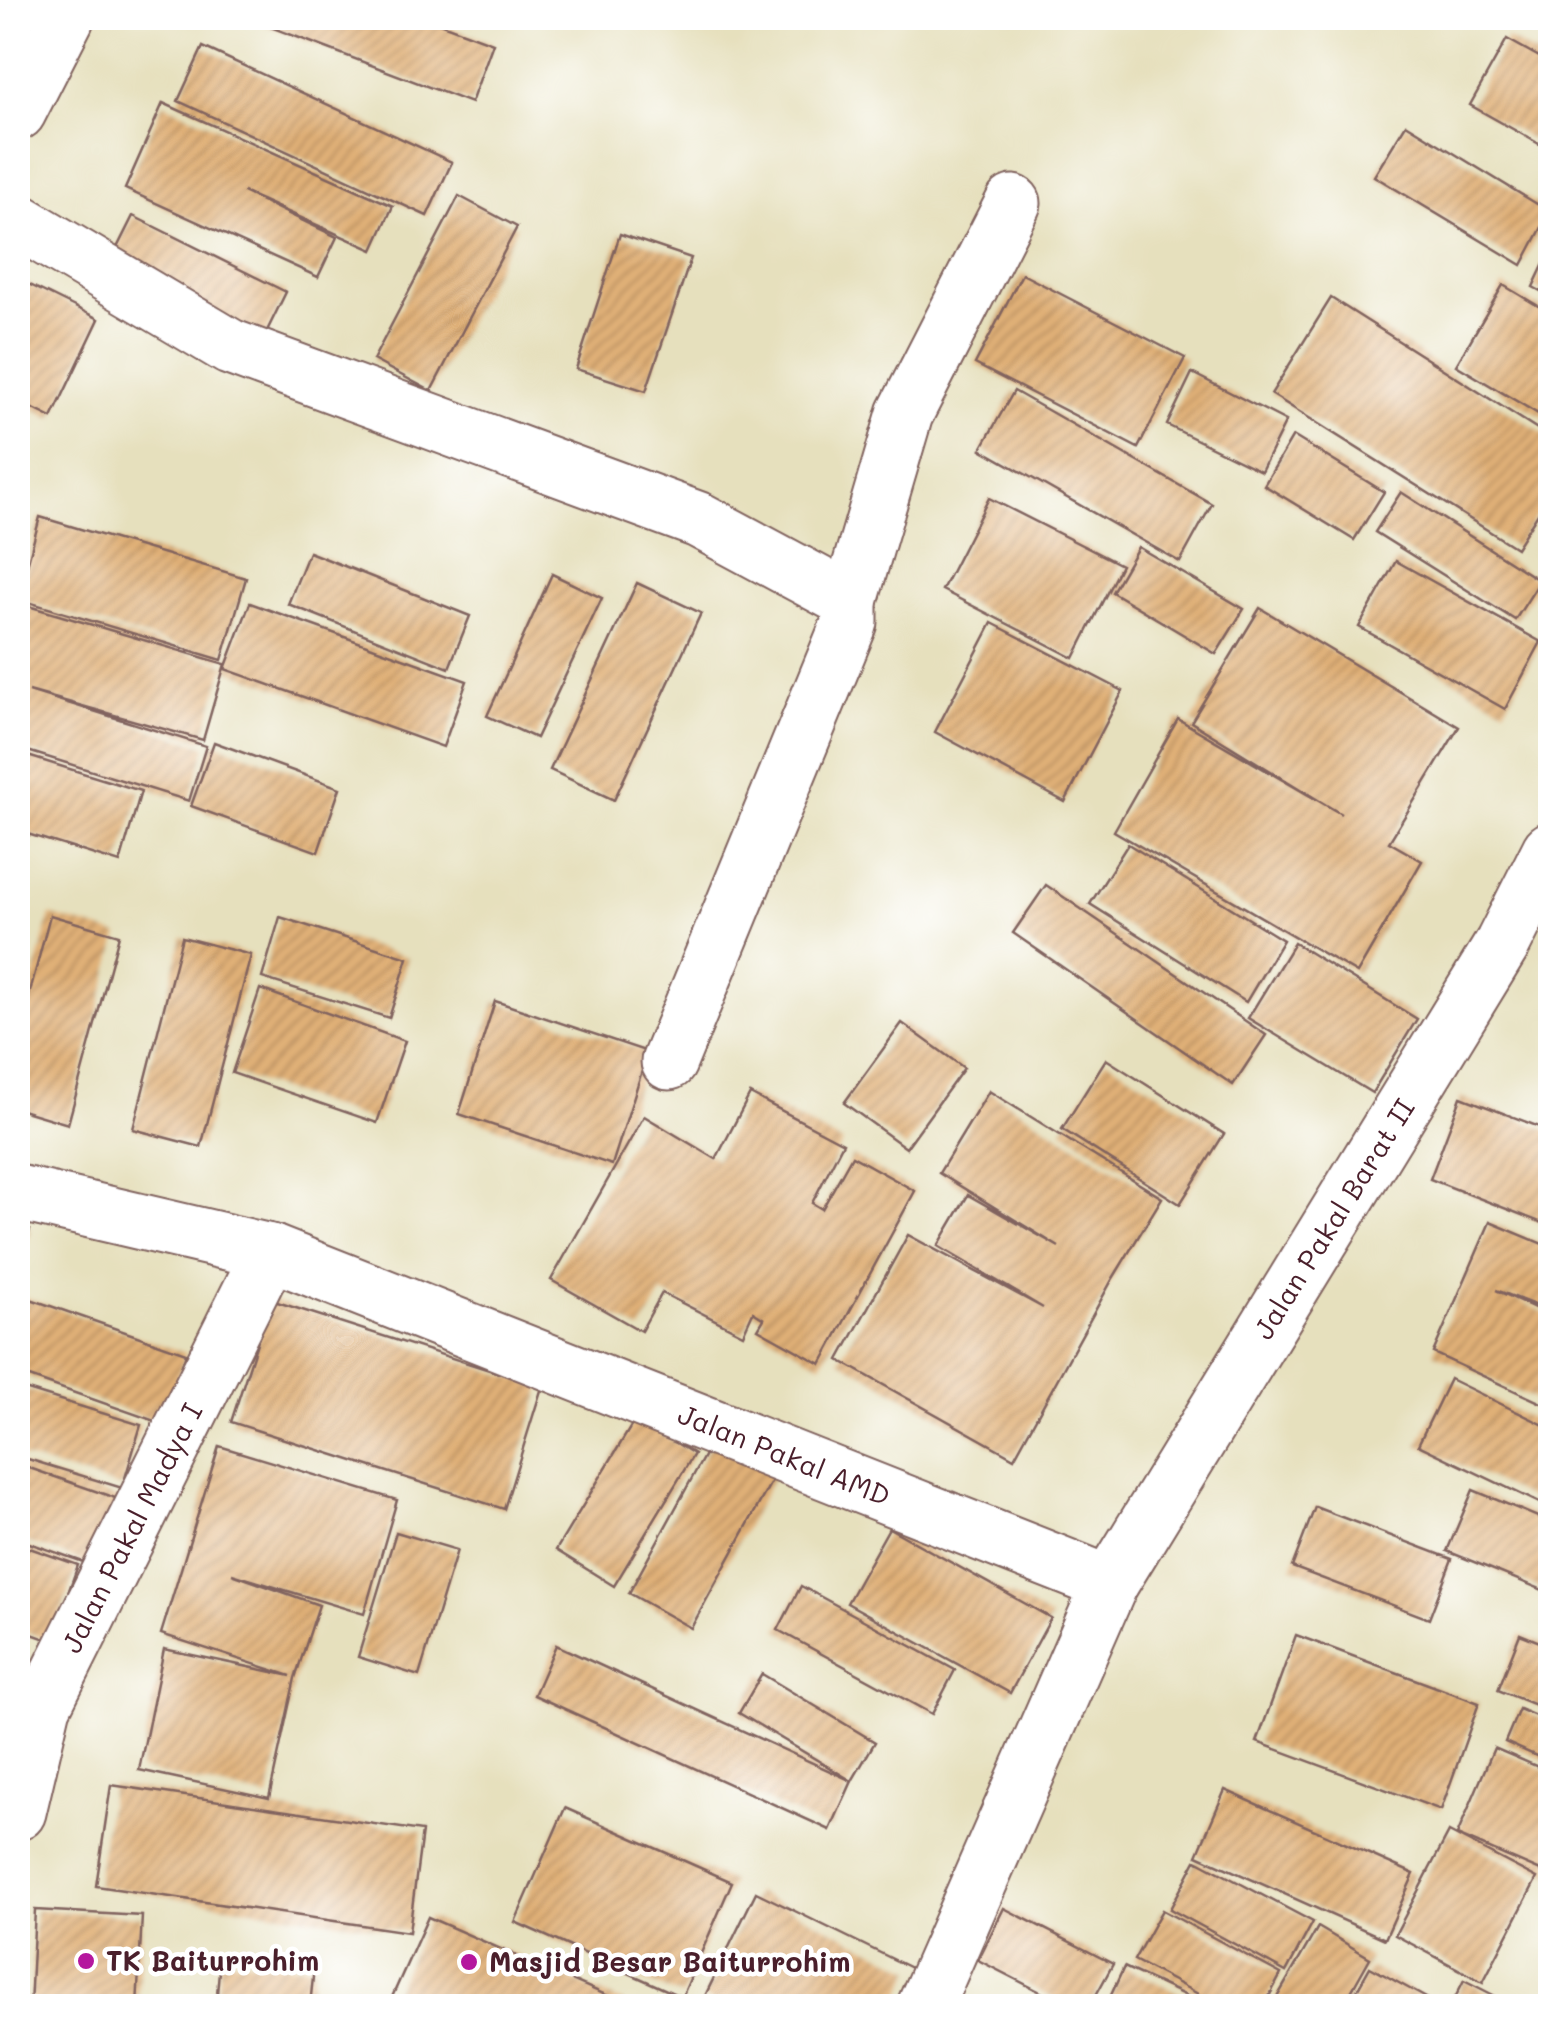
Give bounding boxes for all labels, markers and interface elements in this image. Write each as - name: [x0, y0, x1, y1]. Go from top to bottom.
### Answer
- street label: Jalan Pakal Barat II: [1245, 1092, 1422, 1345]
- street label: Jalan Pakal AMD: [673, 1395, 896, 1513]
- street label: Jalan Pakal Madya I: [53, 1397, 210, 1658]
- place label: TK Baiturrohim: [106, 1942, 319, 1978]
- place label: Masjid Besar Baiturrohim: [489, 1943, 850, 1979]
- marker: TK Baiturrohim: [75, 1950, 97, 1972]
- marker: Masjid Besar Baiturrohim: [458, 1951, 480, 1973]

